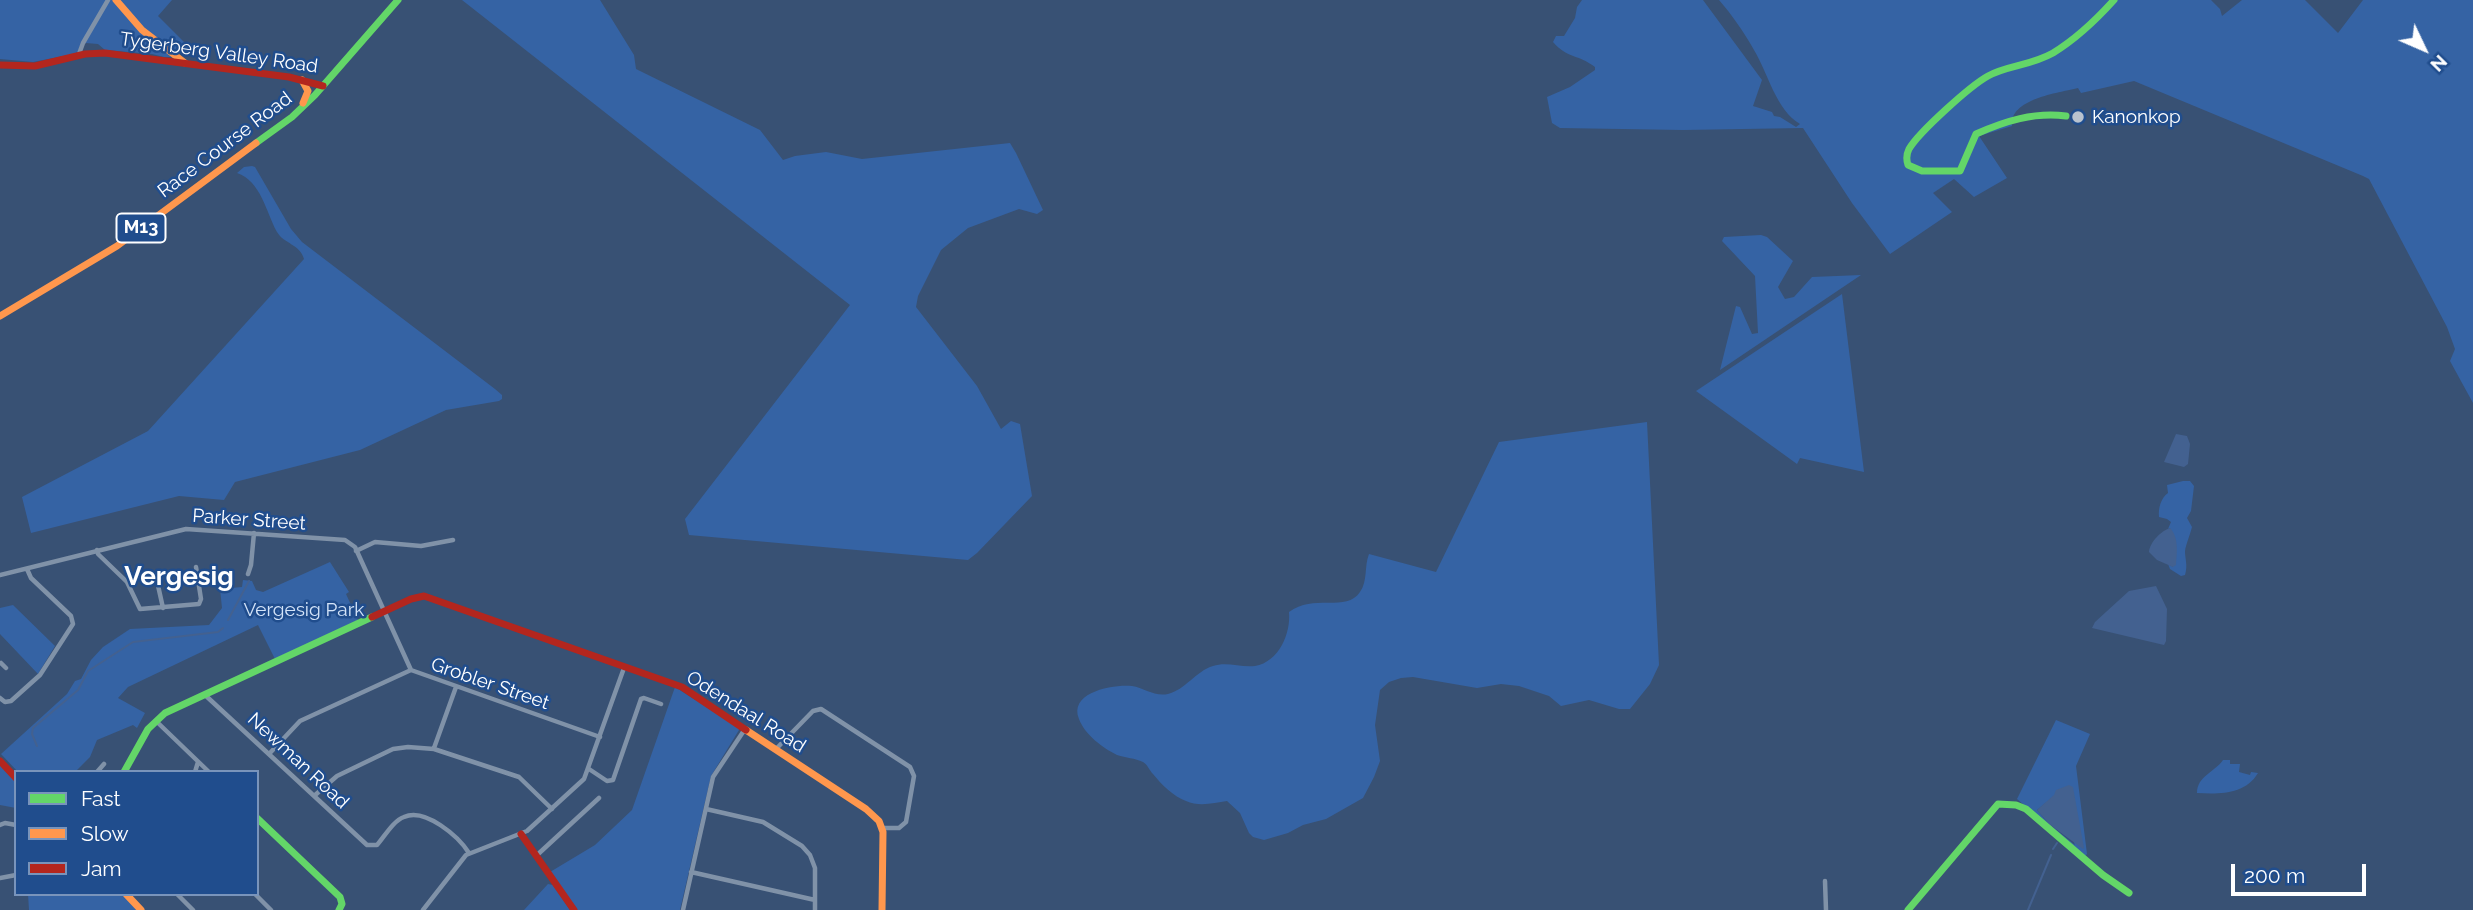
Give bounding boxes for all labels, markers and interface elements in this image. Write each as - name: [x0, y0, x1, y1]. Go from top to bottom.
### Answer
- north arrow: [2389, 14, 2459, 84]
- street label: Tygerberg Valley Road: [119, 28, 319, 78]
- text: N: [2426, 51, 2452, 76]
- street label: Race Course Road: [153, 87, 297, 203]
- place label: Kanonkop: [2092, 106, 2181, 128]
- marker: Kanonkop: [2070, 109, 2086, 125]
- road number: M13: [116, 213, 166, 242]
- street label: Parker Street: [192, 505, 306, 535]
- district label: Vergesig: [124, 561, 234, 593]
- park label: Vergesig Park: [244, 599, 364, 621]
- street label: Grobler Street: [428, 653, 552, 715]
- street label: Odendaal Road: [682, 666, 810, 758]
- street label: Newman Road: [243, 708, 353, 814]
- legend: [14, 770, 259, 896]
- text: Fast: [81, 786, 121, 811]
- text: Slow: [81, 821, 129, 846]
- scale bar: [2235, 850, 2370, 894]
- text: Jam: [81, 856, 122, 881]
- text: 200 m: [2244, 863, 2305, 888]

